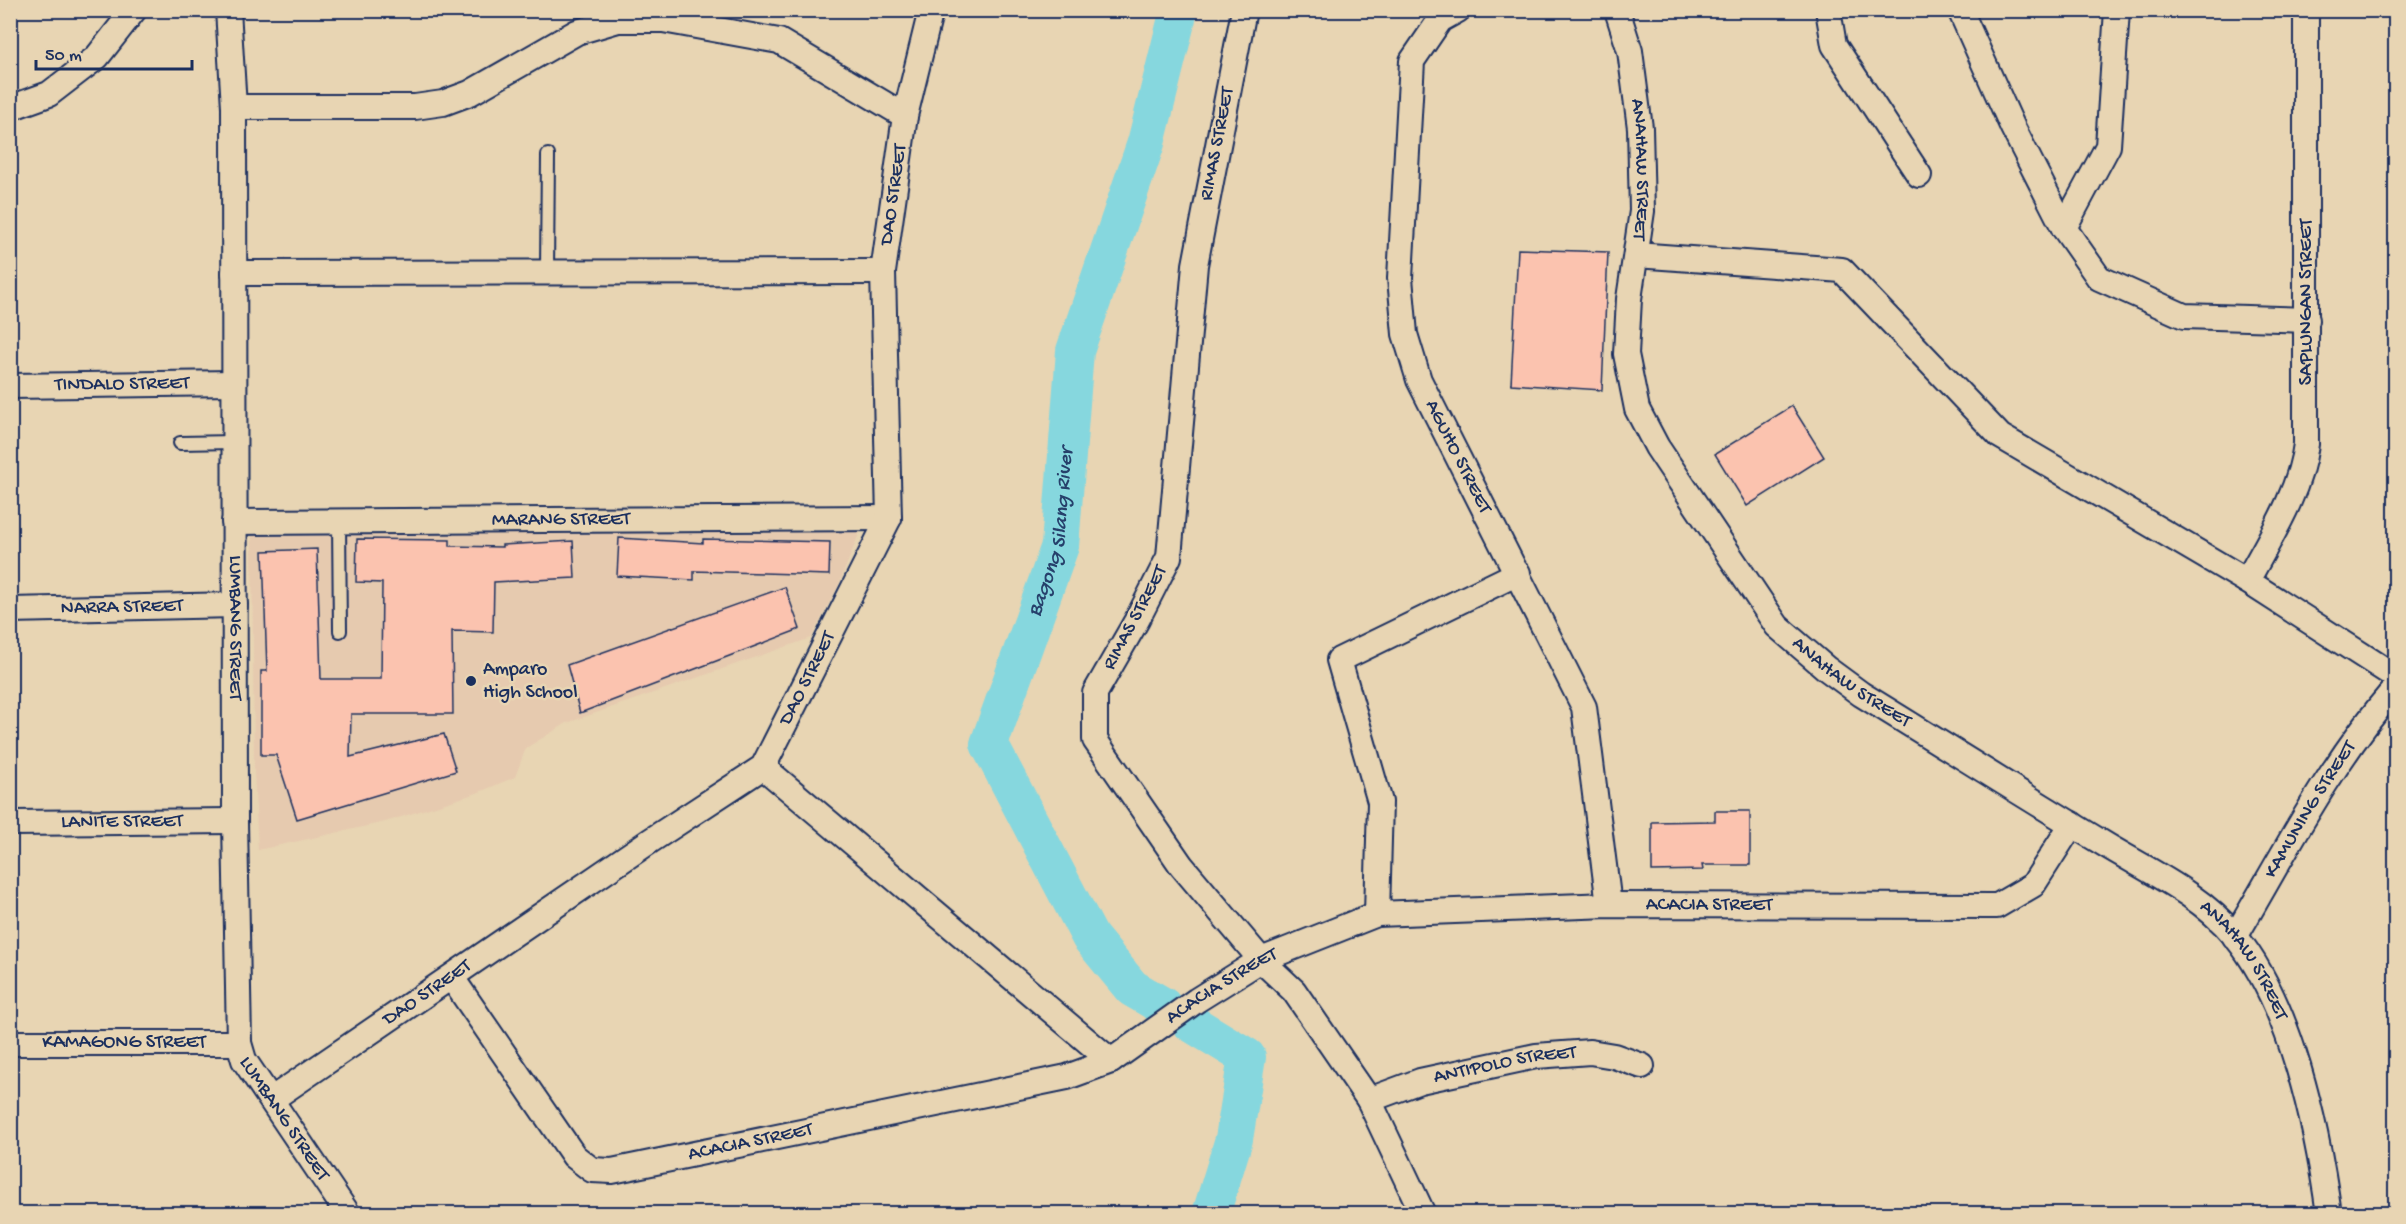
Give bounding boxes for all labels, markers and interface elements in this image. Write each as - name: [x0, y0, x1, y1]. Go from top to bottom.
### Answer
- scale bar: [36, 33, 192, 71]
- text: 50 m: [45, 46, 82, 67]
- street label: RIMAS STREET: [1196, 84, 1241, 203]
- street label: ANAHAW STREET: [1625, 97, 1654, 243]
- street label: DAO STREET: [875, 141, 913, 249]
- street label: SAPLUNGAN STREET: [2296, 218, 2319, 385]
- street label: TINDALO STREET: [54, 372, 191, 397]
- street label: AGUHO STREET: [1420, 396, 1497, 519]
- water label: Bagong Silang River: [1023, 442, 1080, 620]
- street label: MARANG STREET: [492, 508, 632, 532]
- street label: LUMBANG STREET: [223, 555, 246, 702]
- street label: RIMAS STREET: [1099, 561, 1174, 674]
- street label: NARRA STREET: [60, 595, 185, 620]
- street label: DAO STREET: [774, 627, 842, 731]
- street label: ANAHAW STREET: [1787, 632, 1916, 734]
- place label: Amparo High School: [483, 659, 578, 705]
- marker: Amparo High School: [464, 674, 478, 688]
- street label: KAMUNING STREET: [2260, 736, 2362, 882]
- street label: LANITE STREET: [61, 810, 184, 834]
- street label: ACACIA STREET: [1646, 894, 1774, 917]
- street label: ANAHAW STREET: [2195, 895, 2293, 1025]
- street label: ACACIA STREET: [1162, 943, 1282, 1030]
- street label: DAO STREET: [377, 954, 477, 1032]
- street label: KAMAGONG STREET: [42, 1032, 207, 1055]
- street label: ANTIPOLO STREET: [1431, 1041, 1578, 1089]
- street label: LUMBANG STREET: [234, 1052, 335, 1187]
- street label: ACACIA STREET: [686, 1118, 816, 1166]

